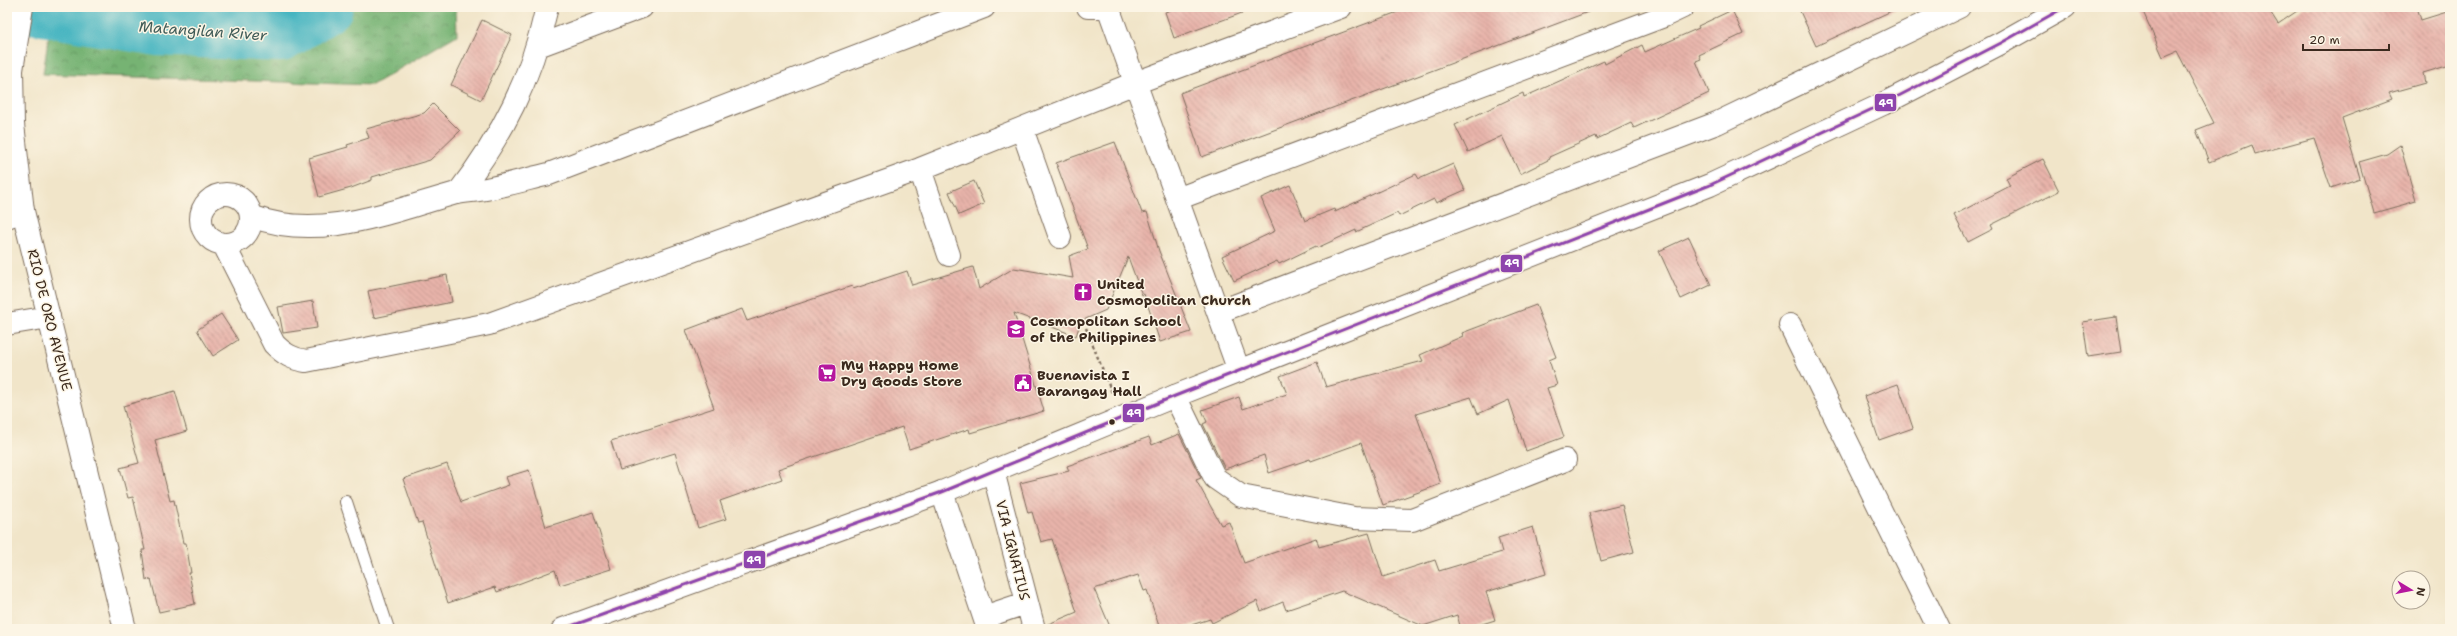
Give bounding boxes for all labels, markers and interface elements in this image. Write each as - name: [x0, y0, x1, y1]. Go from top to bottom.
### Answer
- water label: Matangilan River: [138, 17, 269, 46]
- scale bar: [2303, 26, 2389, 52]
- text: 20 m: [2309, 32, 2340, 48]
- line badge: 49: [1874, 93, 1897, 112]
- text: 49: [1878, 96, 1894, 111]
- street label: RIO DE ORO AVENUE: [24, 247, 76, 393]
- line badge: 49: [1500, 254, 1523, 273]
- text: 49: [1504, 256, 1520, 271]
- place label: United Cosmopolitan Church: [1097, 275, 1251, 309]
- church icon: United Cosmopolitan Church: [1072, 281, 1094, 303]
- place label: Cosmopolitan School of the Philippines: [1030, 312, 1181, 346]
- school or university icon: Cosmopolitan School of the Philippines: [1005, 318, 1027, 340]
- place label: My Happy Home Dry Goods Store: [841, 356, 962, 390]
- supermarket icon: My Happy Home Dry Goods Store: [816, 362, 838, 384]
- place label: Buenavista I Barangay Hall: [1037, 366, 1142, 400]
- public building icon: Buenavista I Barangay Hall: [1012, 372, 1034, 394]
- line badge: 49: [1122, 403, 1145, 423]
- text: 49: [1126, 406, 1142, 421]
- unlabelled marker: [1107, 417, 1117, 427]
- street label: VIA IGNATIUS: [992, 498, 1034, 602]
- line badge: 49: [743, 550, 766, 569]
- text: 49: [746, 553, 762, 568]
- north arrow: [2391, 570, 2431, 610]
- text: N: [2412, 586, 2428, 598]

